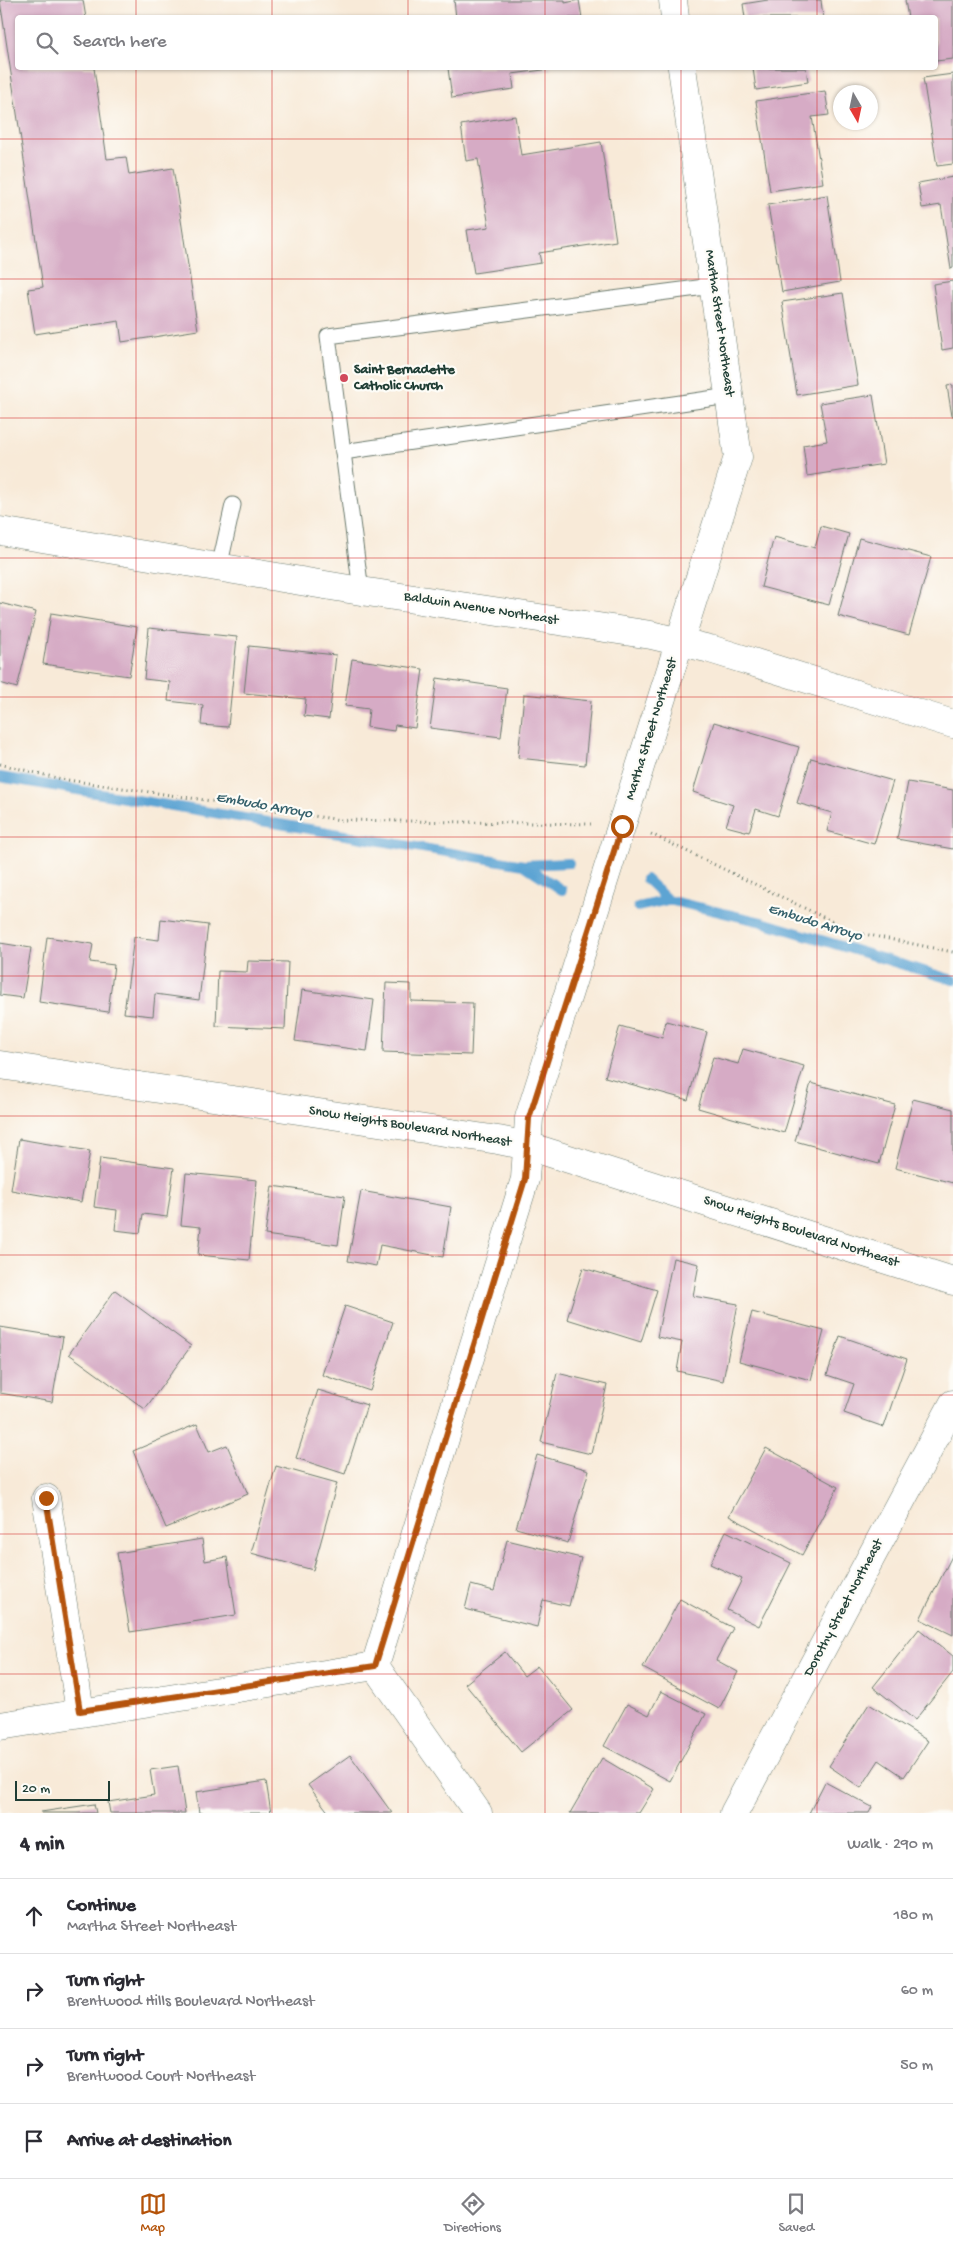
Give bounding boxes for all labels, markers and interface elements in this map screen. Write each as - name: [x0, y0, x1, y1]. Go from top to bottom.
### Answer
- search box: [15, 15, 938, 70]
- icon: search: [33, 29, 61, 57]
- text: Search here: [73, 31, 167, 54]
- north arrow: [833, 85, 878, 130]
- street label: Martha Street Northeast: [700, 249, 738, 399]
- place label: Saint Bernadette Catholic Church: [353, 362, 456, 395]
- marker: Saint Bernadette Catholic Church: [338, 372, 350, 384]
- street label: Baldwin Avenue Northeast: [402, 588, 561, 630]
- street label: Martha Street Northeast: [622, 655, 682, 802]
- water label: Embudo Arroyo: [214, 789, 315, 824]
- route start: [611, 815, 634, 838]
- water label: Embudo Arroyo: [766, 900, 865, 946]
- street label: Snow Heights Boulevard Northeast: [308, 1103, 514, 1152]
- street label: Snow Heights Boulevard Northeast: [701, 1192, 902, 1272]
- route end: [35, 1487, 58, 1510]
- street label: Dorothy Street Northeast: [800, 1535, 888, 1680]
- scale bar: [15, 1778, 110, 1801]
- text: 20 m: [22, 1781, 50, 1798]
- text: 4 min: [20, 1833, 64, 1858]
- text: Walk · 290 m: [847, 1836, 933, 1855]
- text: Continue: [67, 1895, 136, 1918]
- icon: ahead: [20, 1902, 48, 1930]
- text: 180 m: [894, 1907, 933, 1926]
- text: Martha Street Northeast: [67, 1918, 236, 1937]
- text: Turn right: [67, 1970, 143, 1993]
- icon: right: [20, 1977, 48, 2005]
- text: 60 m: [901, 1982, 933, 2001]
- text: Brentwood Hills Boulevard Northeast: [67, 1993, 314, 2012]
- text: Turn right: [67, 2045, 143, 2068]
- icon: right: [20, 2052, 48, 2080]
- text: 50 m: [900, 2057, 933, 2076]
- text: Brentwood Court Northeast: [67, 2068, 255, 2087]
- icon: arrive: [20, 2127, 48, 2155]
- text: Arrive at destination: [67, 2130, 231, 2153]
- tab: Map: [139, 2190, 167, 2237]
- tab: Directions: [444, 2190, 501, 2237]
- tab: Saved: [778, 2190, 814, 2237]

